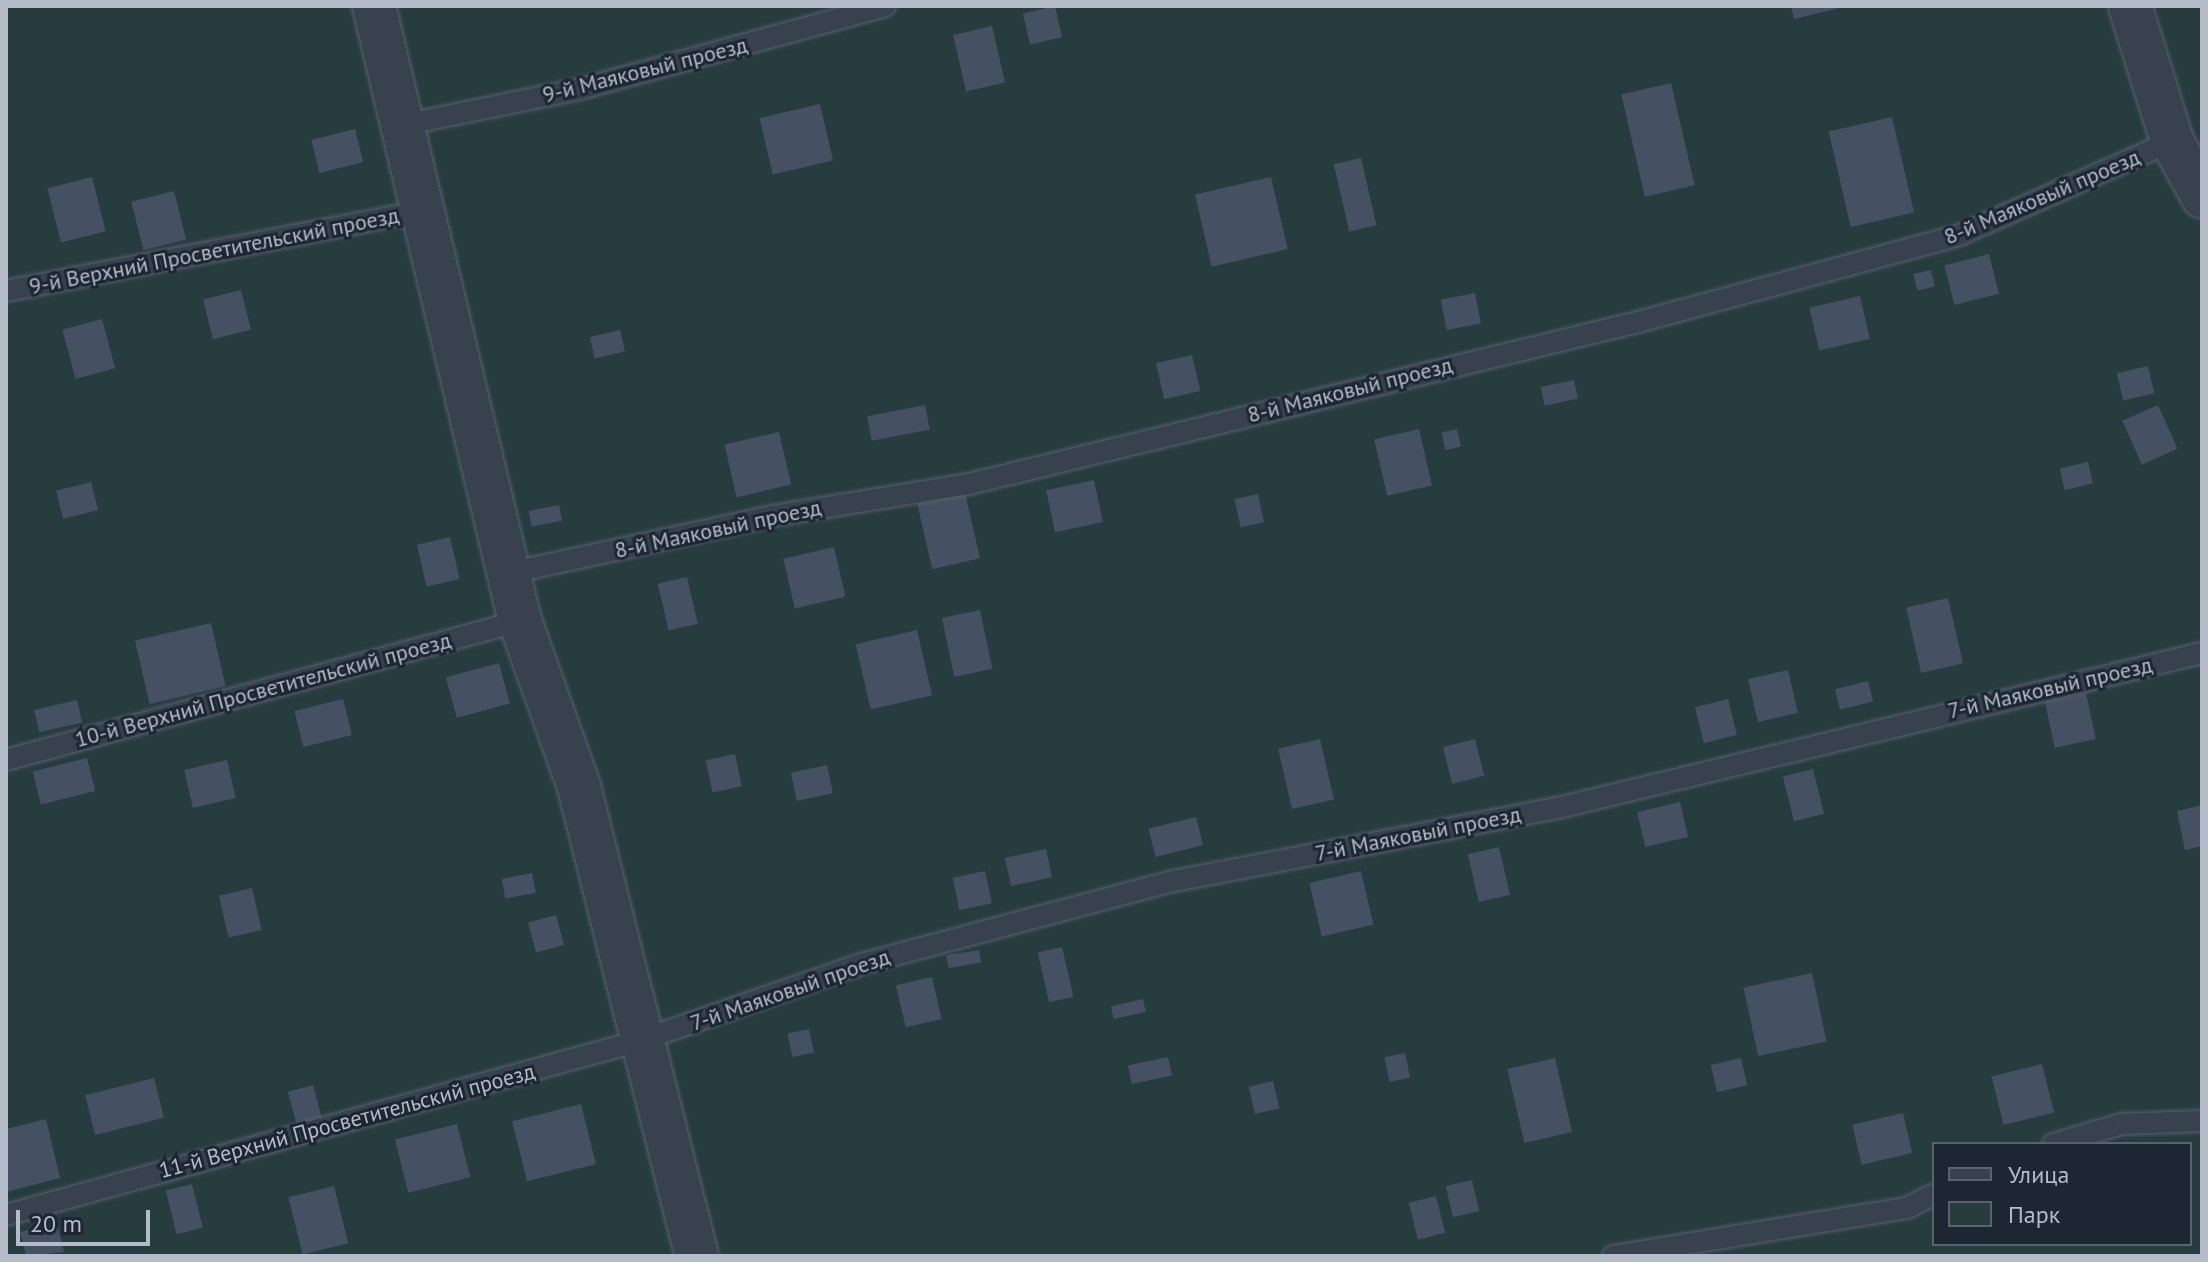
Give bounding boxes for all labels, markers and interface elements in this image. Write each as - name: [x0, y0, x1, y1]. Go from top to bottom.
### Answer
- street label: 9-й Маяковый проезд: [540, 32, 750, 108]
- street label: 8-й Маяковый проезд: [1940, 144, 2144, 250]
- street label: 9-й Верхний Просветительский проезд: [27, 202, 401, 300]
- street label: 8-й Маяковый проезд: [1245, 352, 1455, 428]
- street label: 8-й Маяковый проезд: [612, 494, 824, 564]
- street label: 10-й Верхний Просветительский проезд: [72, 627, 454, 753]
- street label: 7-й Маяковый проезд: [1945, 652, 2155, 724]
- street label: 7-й Маяковый проезд: [1313, 801, 1523, 867]
- street label: 7-й Маяковый проезд: [687, 944, 893, 1036]
- street label: 11-й Верхний Просветительский проезд: [156, 1058, 538, 1184]
- legend: [1932, 1142, 2192, 1246]
- text: Улица: [2008, 1159, 2069, 1190]
- scale bar: [20, 1194, 154, 1244]
- text: Парк: [2008, 1199, 2060, 1230]
- text: 20 m: [30, 1208, 82, 1239]

